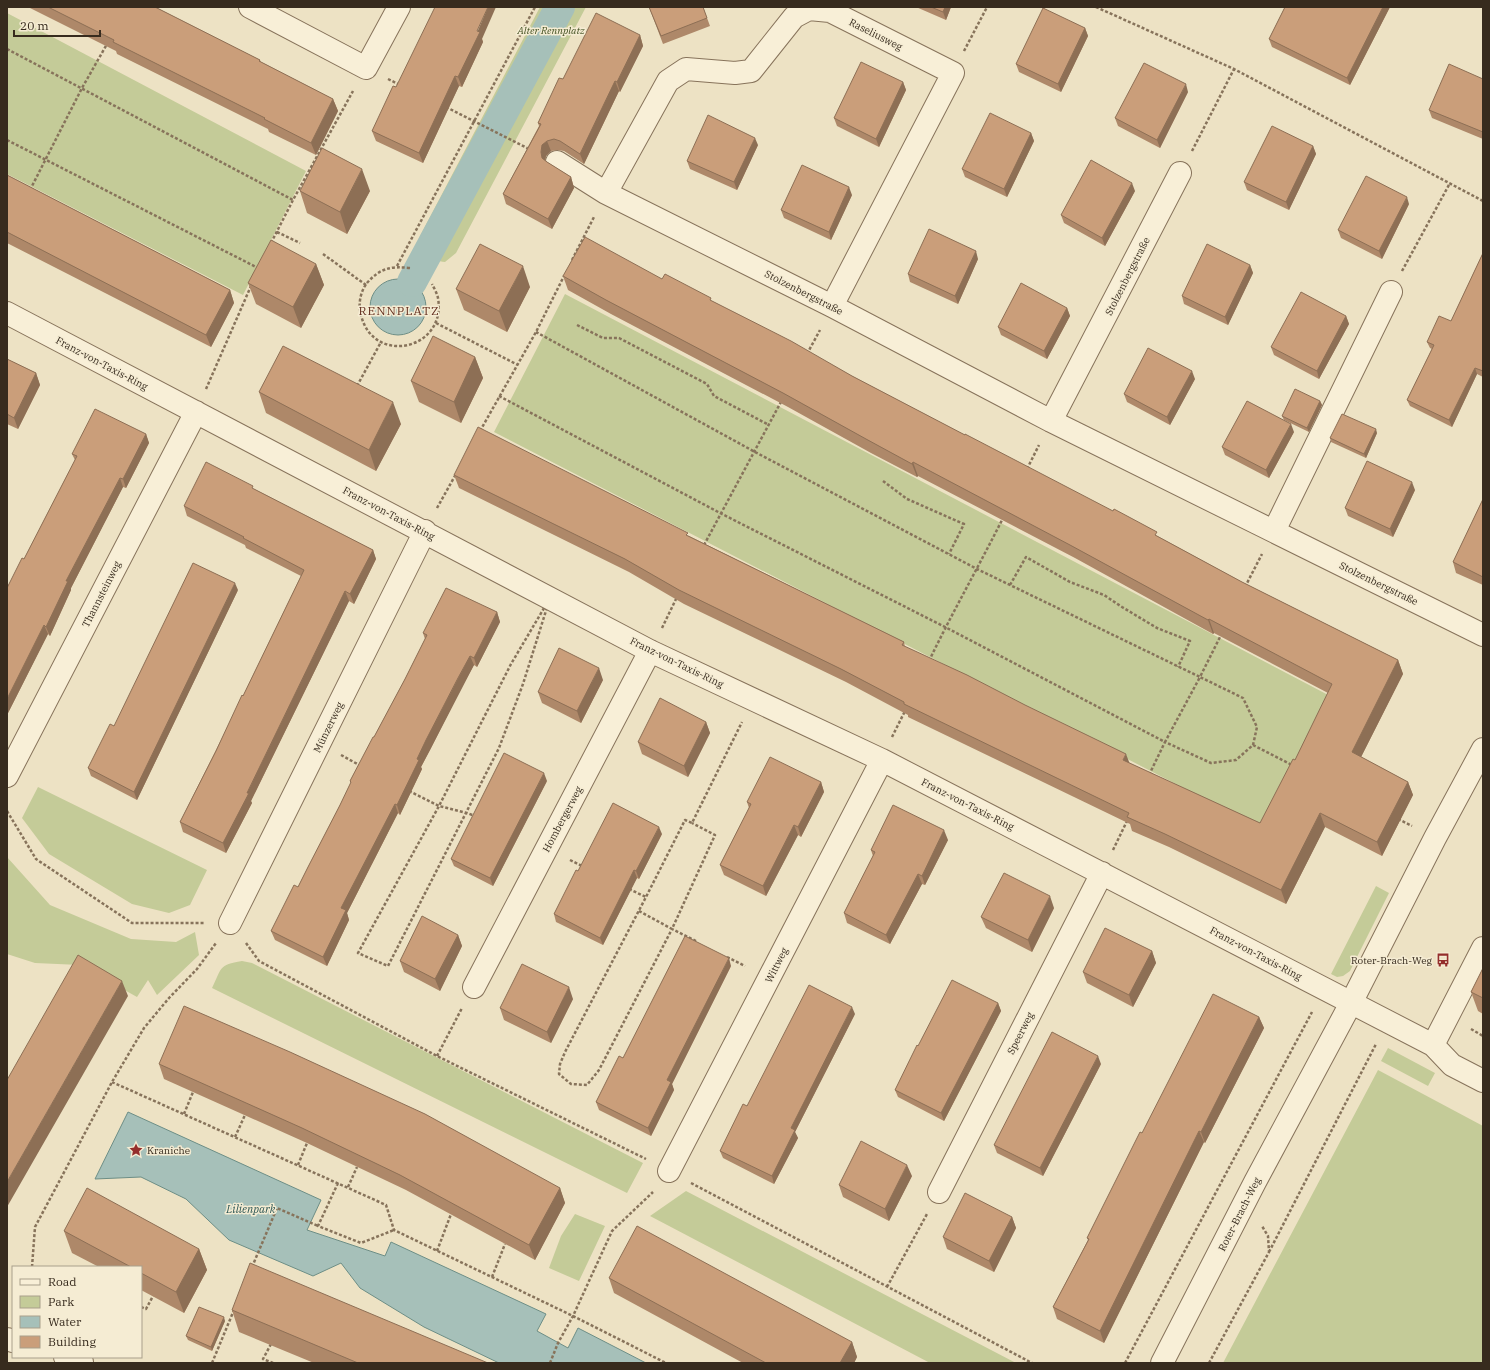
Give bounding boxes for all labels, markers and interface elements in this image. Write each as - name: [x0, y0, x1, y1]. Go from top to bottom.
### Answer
- scale bar: [14, 12, 100, 38]
- street label: Raseliusweg: [847, 15, 905, 54]
- text: 20 m: [20, 18, 49, 33]
- park label: Alter Rennplatz: [517, 24, 585, 37]
- street label: Stolzenbergstraße: [1102, 235, 1153, 318]
- street label: Stolzenbergstraße: [762, 267, 845, 318]
- district label: RENNPLATZ: [358, 303, 440, 318]
- street label: Franz-von-Taxis-Ring: [53, 334, 151, 393]
- street label: Franz-von-Taxis-Ring: [340, 484, 438, 543]
- street label: Thannsteinweg: [79, 558, 124, 630]
- street label: Stolzenbergstraße: [1337, 559, 1420, 608]
- street label: Franz-von-Taxis-Ring: [628, 634, 726, 691]
- street label: Münzerweg: [311, 699, 347, 755]
- street label: Franz-von-Taxis-Ring: [919, 775, 1017, 834]
- street label: Hombergerweg: [540, 784, 586, 854]
- street label: Franz-von-Taxis-Ring: [1207, 924, 1305, 983]
- street label: Wittweg: [762, 945, 791, 985]
- bus stop icon: Roter-Brach-Weg: [1435, 952, 1451, 968]
- place label: Roter-Brach-Weg: [1351, 954, 1433, 967]
- street label: Speerweg: [1004, 1009, 1037, 1057]
- place icon: Kraniche: [128, 1142, 144, 1158]
- place label: Kraniche: [147, 1144, 190, 1157]
- street label: Roter-Brach-Weg: [1215, 1175, 1264, 1253]
- water label: Lilienpark: [225, 1202, 276, 1216]
- legend: [12, 1266, 142, 1358]
- text: Road: [48, 1274, 77, 1289]
- text: Park: [48, 1294, 74, 1309]
- text: Water: [48, 1314, 82, 1329]
- text: Building: [48, 1334, 96, 1349]

